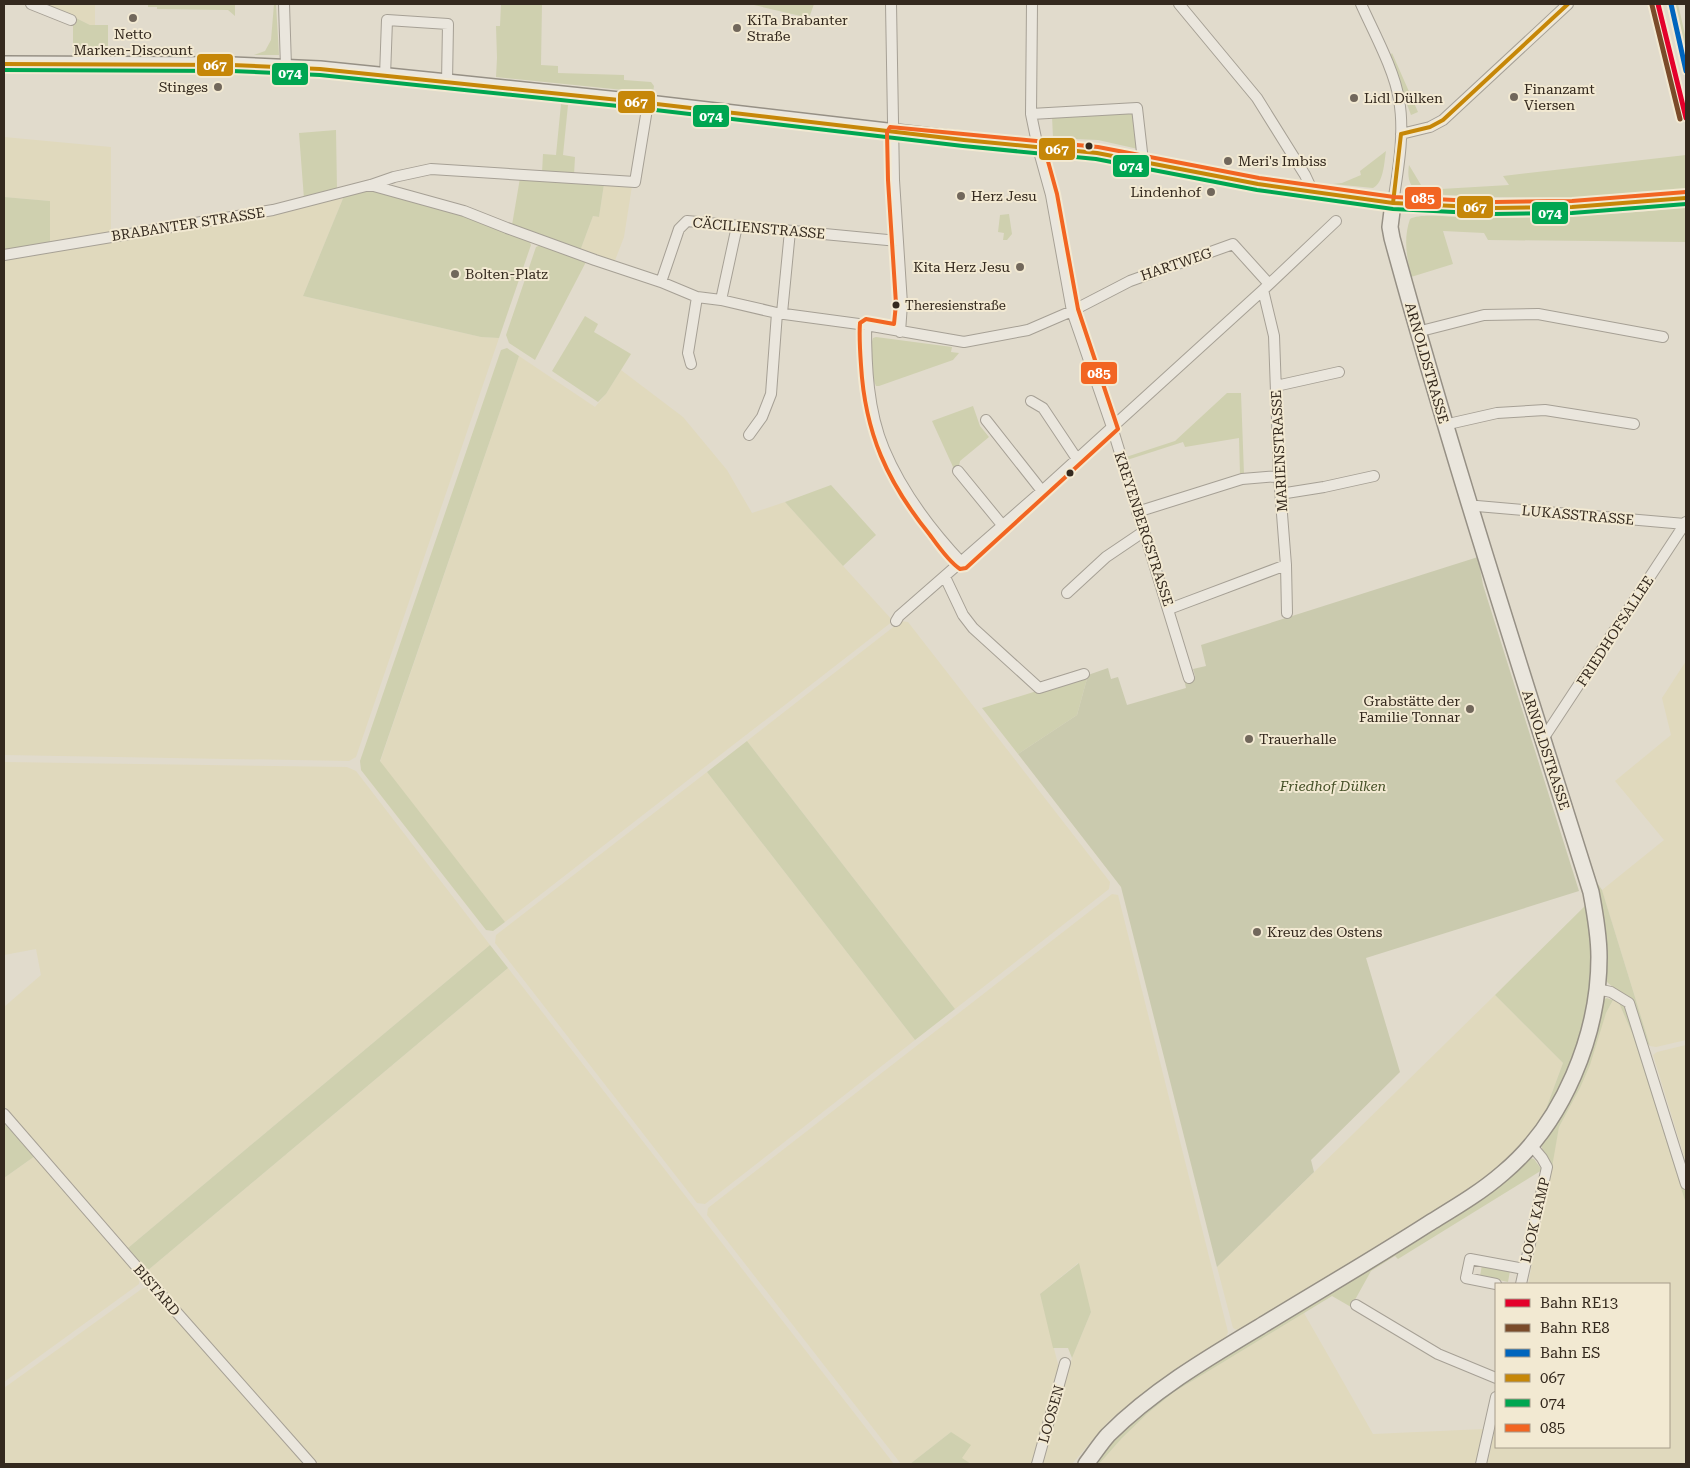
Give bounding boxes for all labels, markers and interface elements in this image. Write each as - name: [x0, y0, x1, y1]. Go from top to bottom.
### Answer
- marker: Netto Marken-Discount: [127, 12, 139, 24]
- place label: KiTa Brabanter Straße: [747, 12, 848, 44]
- marker: KiTa Brabanter Straße: [731, 22, 743, 34]
- place label: Netto Marken-Discount: [73, 26, 193, 58]
- line badge: 067: [196, 53, 234, 77]
- text: 067: [203, 57, 227, 73]
- line badge: 074: [271, 62, 309, 86]
- text: 074: [278, 65, 302, 81]
- place label: Stinges: [159, 79, 208, 95]
- marker: Stinges: [212, 81, 224, 93]
- place label: Finanzamt Viersen: [1524, 81, 1595, 113]
- line badge: 067: [617, 90, 656, 114]
- place label: Lidl Dülken: [1364, 90, 1443, 106]
- marker: Finanzamt Viersen: [1508, 91, 1520, 103]
- marker: Lidl Dülken: [1348, 92, 1360, 104]
- text: 067: [624, 94, 648, 110]
- line badge: 074: [692, 104, 730, 128]
- text: 074: [699, 108, 723, 124]
- line badge: 067: [1038, 137, 1076, 161]
- text: 067: [1045, 141, 1069, 157]
- unlabelled marker: [1084, 141, 1094, 151]
- place label: Meri's Imbiss: [1238, 153, 1327, 169]
- line badge: 074: [1112, 154, 1150, 178]
- marker: Meri's Imbiss: [1222, 155, 1234, 167]
- text: 074: [1119, 158, 1143, 174]
- place label: Lindenhof: [1130, 184, 1202, 200]
- marker: Lindenhof: [1205, 186, 1217, 198]
- line badge: 085: [1404, 186, 1442, 210]
- place label: Herz Jesu: [971, 188, 1037, 204]
- marker: Herz Jesu: [955, 190, 967, 202]
- text: 085: [1411, 190, 1435, 206]
- line badge: 067: [1456, 195, 1494, 219]
- text: 067: [1463, 199, 1487, 215]
- line badge: 074: [1531, 201, 1569, 225]
- street label: BRABANTER STRASSE: [110, 204, 266, 244]
- text: 074: [1538, 205, 1562, 221]
- street label: CÄCILIENSTRASSE: [692, 214, 826, 242]
- street label: HARTWEG: [1138, 244, 1214, 284]
- place label: Kita Herz Jesu: [913, 259, 1010, 275]
- marker: Kita Herz Jesu: [1014, 261, 1026, 273]
- place label: Bolten-Platz: [465, 266, 548, 282]
- marker: Bolten-Platz: [449, 268, 461, 280]
- place label: Theresienstraße: [905, 298, 1006, 313]
- marker: Theresienstraße: [891, 300, 901, 310]
- street label: ARNOLDSTRASSE: [1402, 301, 1452, 425]
- line badge: 085: [1080, 361, 1118, 385]
- text: 085: [1087, 365, 1111, 381]
- street label: MARIENSTRASSE: [1268, 389, 1290, 512]
- street label: KREYENBERGSTRASSE: [1111, 450, 1177, 608]
- unlabelled marker: [1065, 468, 1075, 478]
- street label: LUKASSTRASSE: [1521, 502, 1635, 528]
- street label: FRIEDHOFSALLEE: [1573, 573, 1657, 689]
- street label: ARNOLDSTRASSE: [1519, 688, 1573, 812]
- place label: Grabstätte der Familie Tonnar: [1359, 693, 1460, 725]
- marker: Grabstätte der Familie Tonnar: [1464, 703, 1476, 715]
- place label: Trauerhalle: [1259, 731, 1337, 747]
- marker: Trauerhalle: [1243, 733, 1255, 745]
- park label: Friedhof Dülken: [1279, 778, 1387, 794]
- place label: Kreuz des Ostens: [1267, 924, 1383, 940]
- marker: Kreuz des Ostens: [1251, 926, 1263, 938]
- street label: LOOK KAMP: [1517, 1176, 1553, 1264]
- street label: BISTARD: [131, 1261, 184, 1319]
- legend: [1495, 1283, 1670, 1448]
- text: Bahn RE13: [1540, 1294, 1618, 1312]
- text: Bahn RE8: [1540, 1319, 1610, 1337]
- text: Bahn ES: [1540, 1344, 1600, 1362]
- text: 067: [1540, 1369, 1565, 1387]
- street label: LOOSEN: [1035, 1383, 1067, 1445]
- text: 074: [1540, 1394, 1566, 1412]
- text: 085: [1540, 1419, 1565, 1437]

